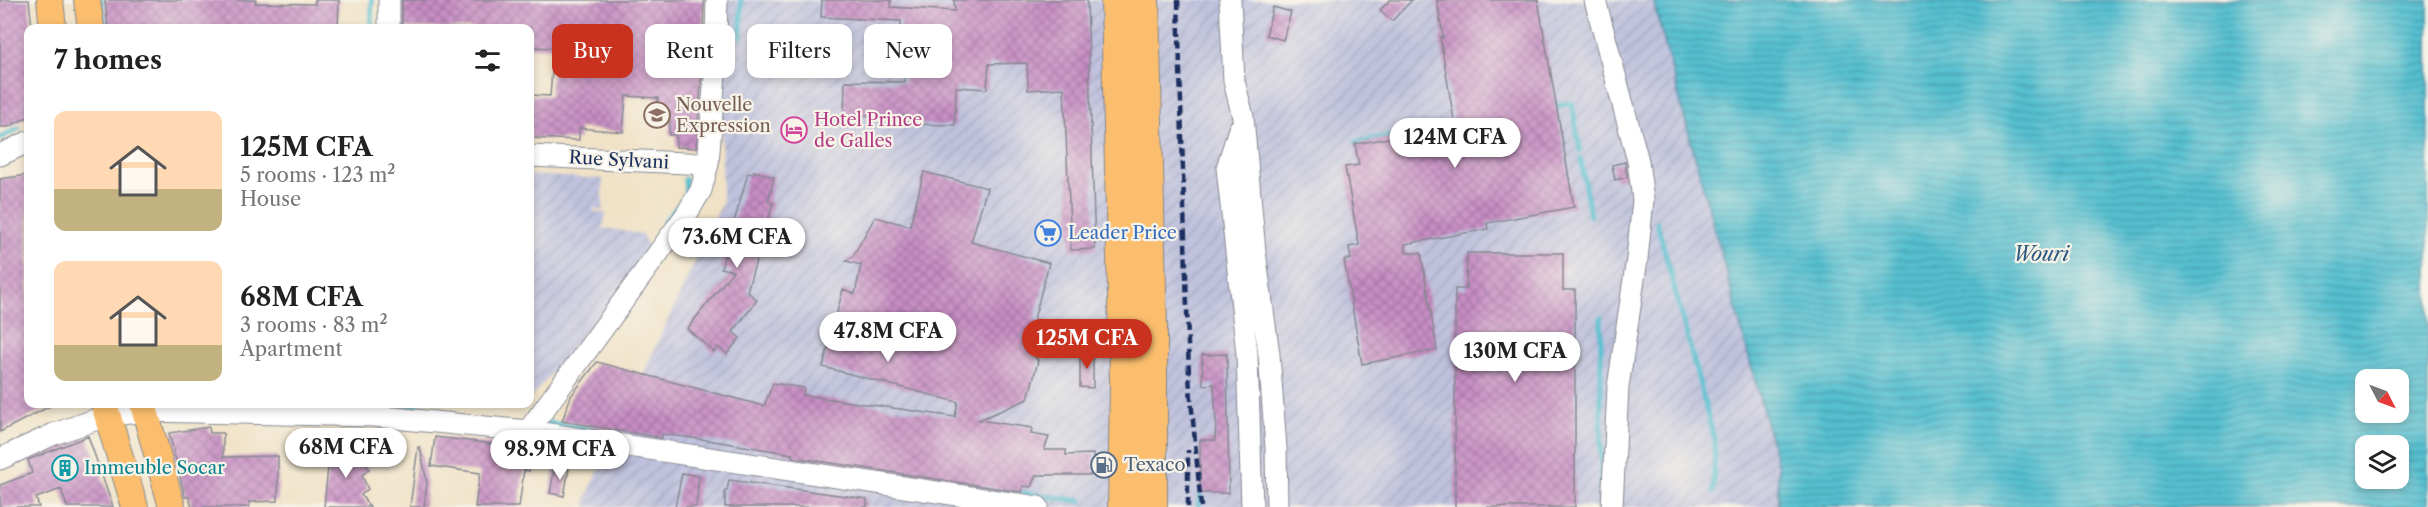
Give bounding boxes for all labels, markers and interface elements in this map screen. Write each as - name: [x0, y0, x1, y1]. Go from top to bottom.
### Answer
- chip: Buy: [552, 24, 633, 78]
- chip: Rent: [645, 24, 735, 78]
- chip: Filters: [747, 24, 852, 78]
- chip: New: [864, 24, 952, 78]
- text: 7 homes: [54, 44, 162, 76]
- icon: filters: [471, 44, 504, 77]
- place label: Nouvelle Expression: [676, 94, 771, 137]
- school or university icon: Nouvelle Expression: [642, 100, 672, 130]
- place label: Hotel Prince de Galles: [814, 109, 922, 152]
- hotel icon: Hotel Prince de Galles: [779, 115, 809, 145]
- pin: 124M CFA: [1393, 118, 1517, 169]
- text: 124M CFA: [1404, 125, 1506, 149]
- text: 125M CFA: [240, 131, 373, 163]
- icon: home: [102, 135, 174, 207]
- street label: Rue Sylvani: [568, 146, 670, 174]
- text: 5 rooms · 123 m²: [240, 163, 396, 187]
- text: House: [240, 187, 301, 211]
- pin: 73.6M CFA: [668, 218, 806, 269]
- supermarket icon: Leader Price: [1033, 218, 1063, 248]
- place label: Leader Price: [1068, 222, 1177, 244]
- text: 73.6M CFA: [682, 225, 792, 249]
- water label: Wouri: [2013, 242, 2071, 266]
- text: 68M CFA: [240, 281, 363, 313]
- icon: home: [102, 285, 174, 357]
- pin: 47.8M CFA: [819, 312, 957, 363]
- text: 3 rooms · 83 m²: [240, 313, 388, 337]
- text: 47.8M CFA: [833, 319, 943, 343]
- pin: 125M CFA: [1025, 319, 1149, 370]
- text: 125M CFA: [1036, 326, 1138, 350]
- pin: 130M CFA: [1453, 332, 1577, 383]
- text: Apartment: [240, 337, 343, 361]
- text: 130M CFA: [1463, 339, 1567, 363]
- north arrow: [2355, 369, 2409, 423]
- map controls: [2355, 369, 2409, 489]
- pin: 68M CFA: [291, 428, 401, 479]
- pin: 98.9M CFA: [491, 430, 629, 481]
- text: 68M CFA: [299, 435, 393, 459]
- button: layers: [2355, 435, 2409, 489]
- text: 98.9M CFA: [504, 437, 616, 461]
- fuel station icon: Texaco: [1089, 450, 1119, 480]
- building icon: Immeuble Socar: [50, 453, 80, 483]
- place label: Texaco: [1124, 454, 1186, 476]
- place label: Immeuble Socar: [84, 457, 225, 479]

